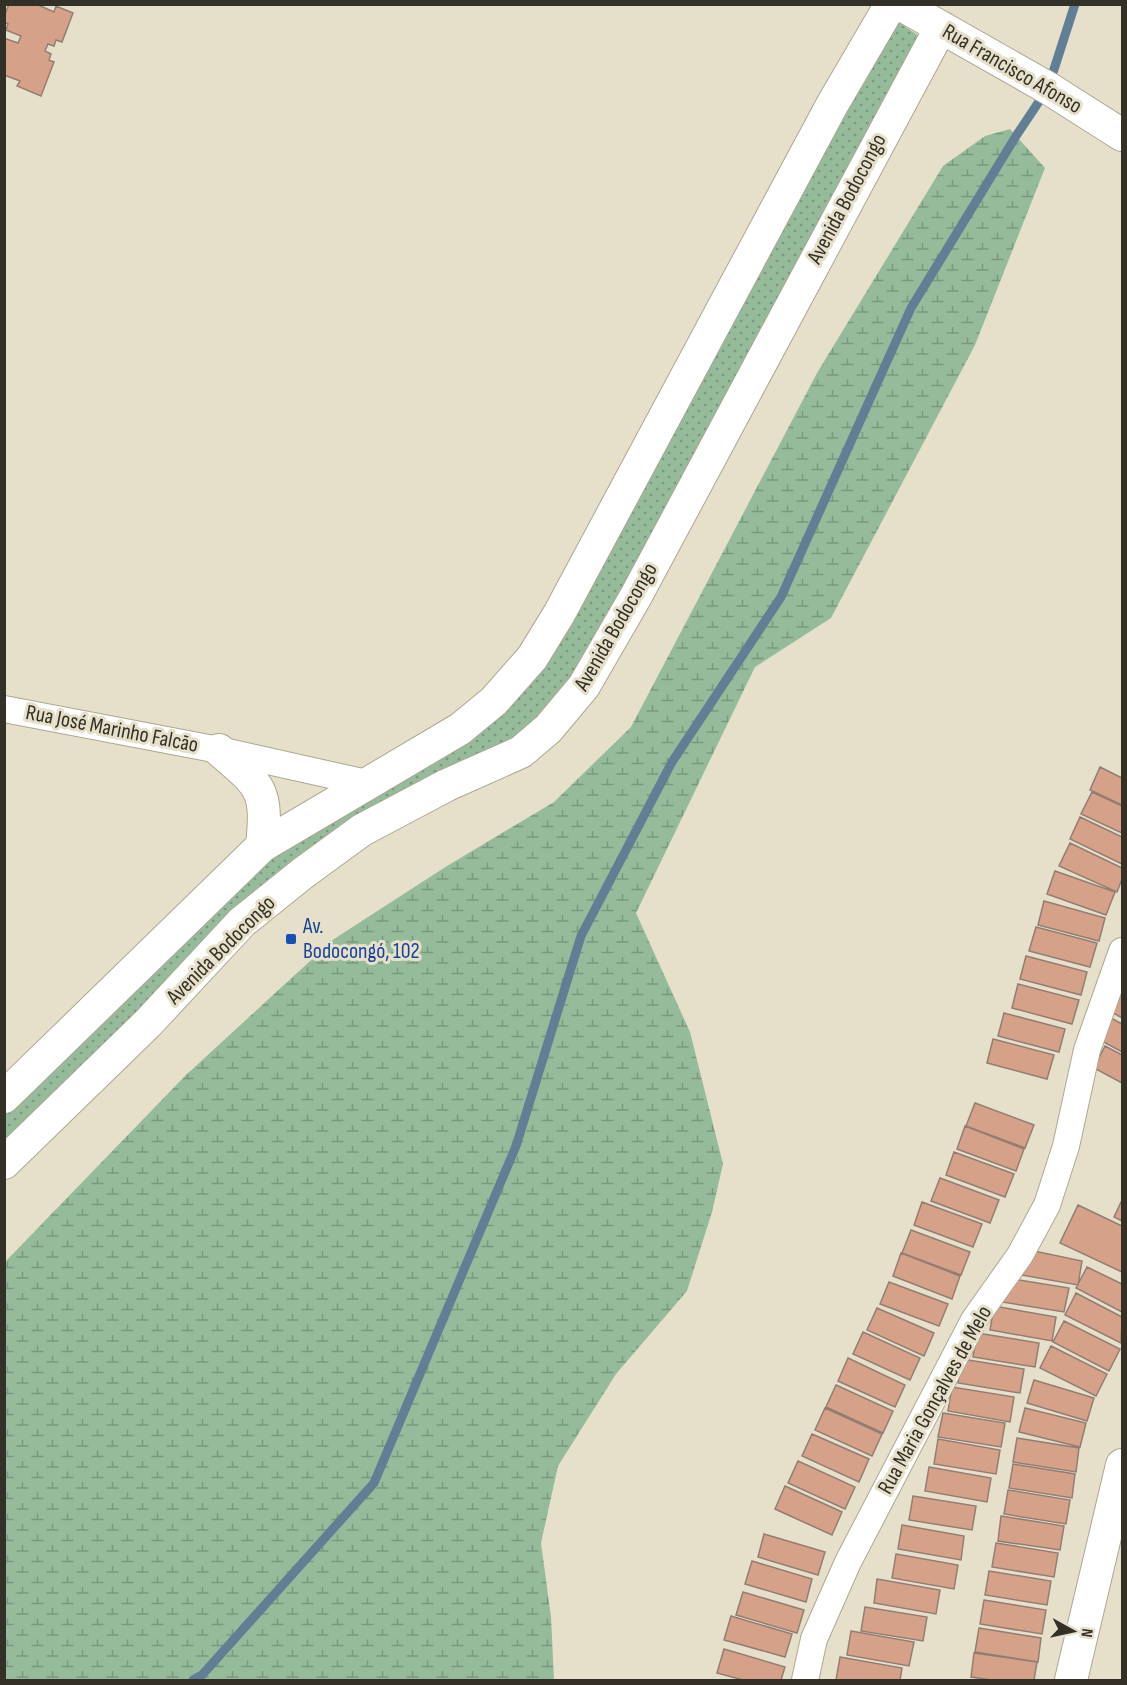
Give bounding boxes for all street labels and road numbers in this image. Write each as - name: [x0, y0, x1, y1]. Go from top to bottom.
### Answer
- street label: Rua Francisco Afonso: [937, 18, 1087, 120]
- street label: Avenida Bodocongo: [801, 129, 893, 269]
- street label: Avenida Bodocongo: [568, 558, 664, 697]
- street label: Rua José Marinho Falcão: [23, 699, 201, 759]
- street label: Avenida Bodocongo: [160, 890, 281, 1011]
- street label: Rua Maria Gonçalves de Melo: [872, 1301, 998, 1499]

